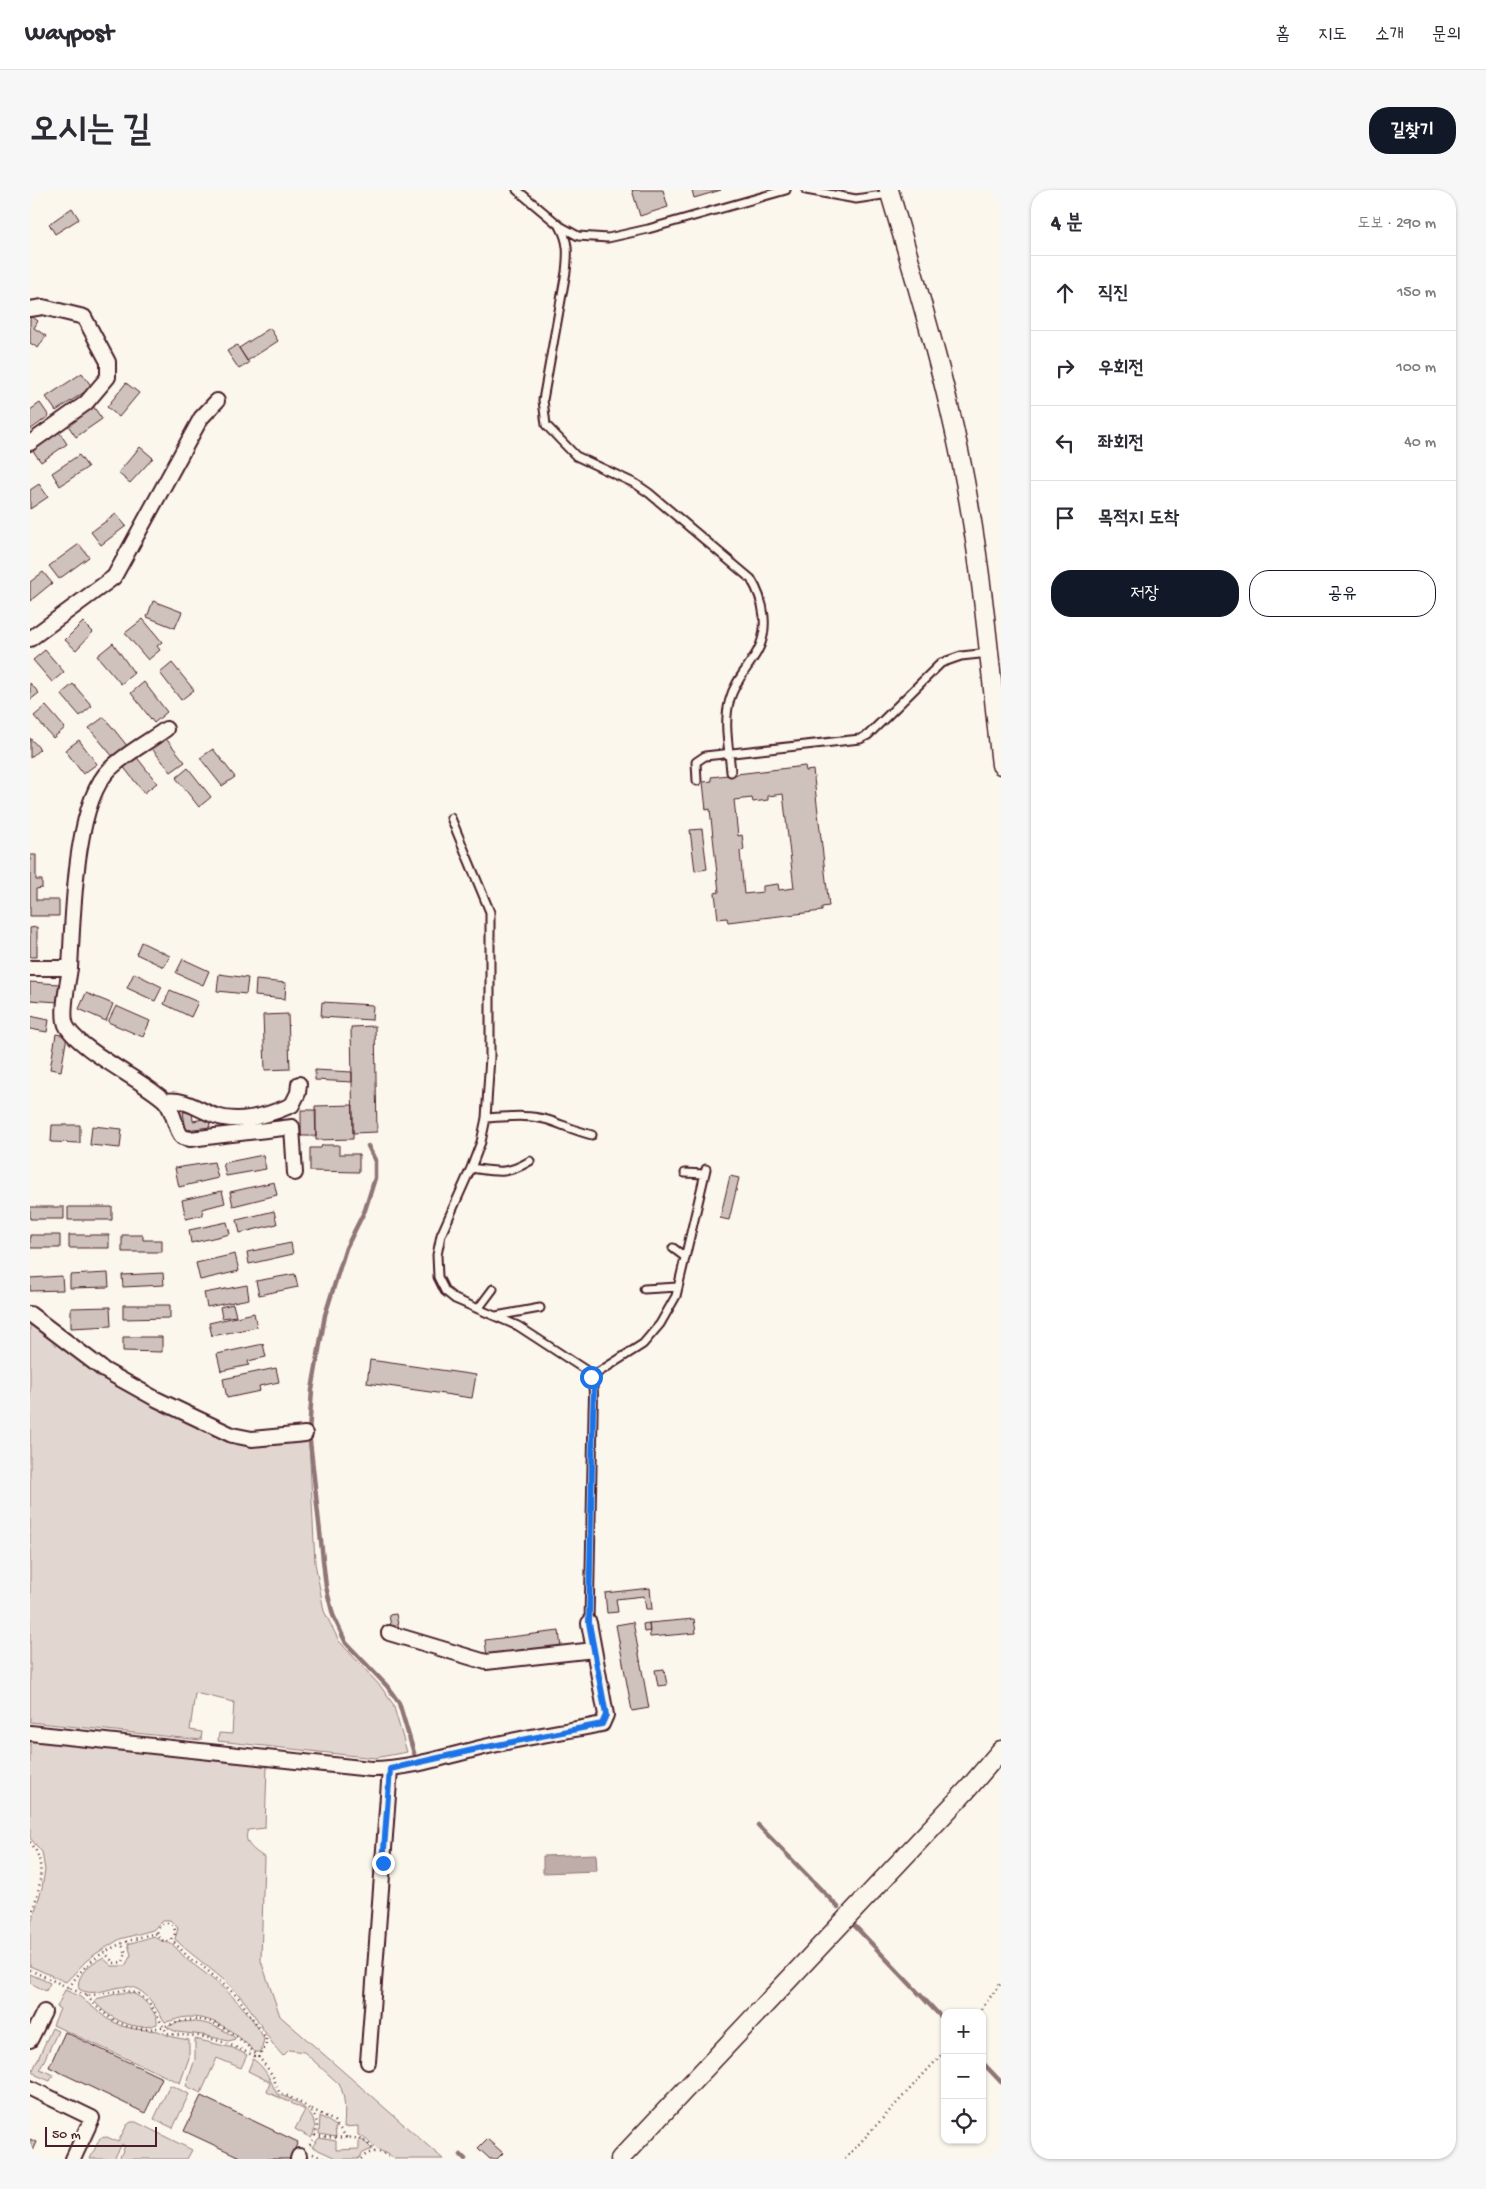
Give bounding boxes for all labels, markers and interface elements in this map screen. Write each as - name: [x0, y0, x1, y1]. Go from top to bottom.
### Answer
- text: Waypost: [25, 20, 113, 49]
- text: 홈: [1276, 25, 1290, 46]
- text: 지도: [1318, 25, 1347, 46]
- text: 소개: [1375, 25, 1404, 46]
- text: 문의: [1432, 25, 1461, 46]
- button: 길찾기: [1369, 107, 1456, 154]
- text: 오시는 길: [30, 112, 151, 153]
- text: 4 분: [1051, 212, 1083, 237]
- text: 도보 · 290 m: [1358, 215, 1436, 234]
- icon: ahead: [1051, 279, 1079, 307]
- text: 직진: [1098, 283, 1129, 306]
- text: 150 m: [1397, 284, 1436, 303]
- icon: right: [1051, 354, 1079, 382]
- text: 우회전: [1098, 358, 1144, 381]
- text: 100 m: [1396, 359, 1436, 378]
- icon: left: [1051, 429, 1079, 457]
- text: 좌회전: [1098, 433, 1144, 456]
- text: 40 m: [1404, 434, 1436, 453]
- icon: arrive: [1051, 504, 1079, 532]
- text: 목적지 도착: [1098, 508, 1179, 531]
- button: 저장: [1051, 570, 1239, 617]
- button: 공유: [1249, 570, 1436, 617]
- route start: [580, 1366, 603, 1389]
- route end: [372, 1852, 395, 1875]
- map controls: [941, 2009, 986, 2144]
- button: +: [941, 2009, 986, 2054]
- button: −: [941, 2054, 986, 2099]
- button: locate: [941, 2099, 986, 2144]
- scale bar: [45, 2124, 158, 2147]
- text: 50 m: [52, 2127, 81, 2144]

